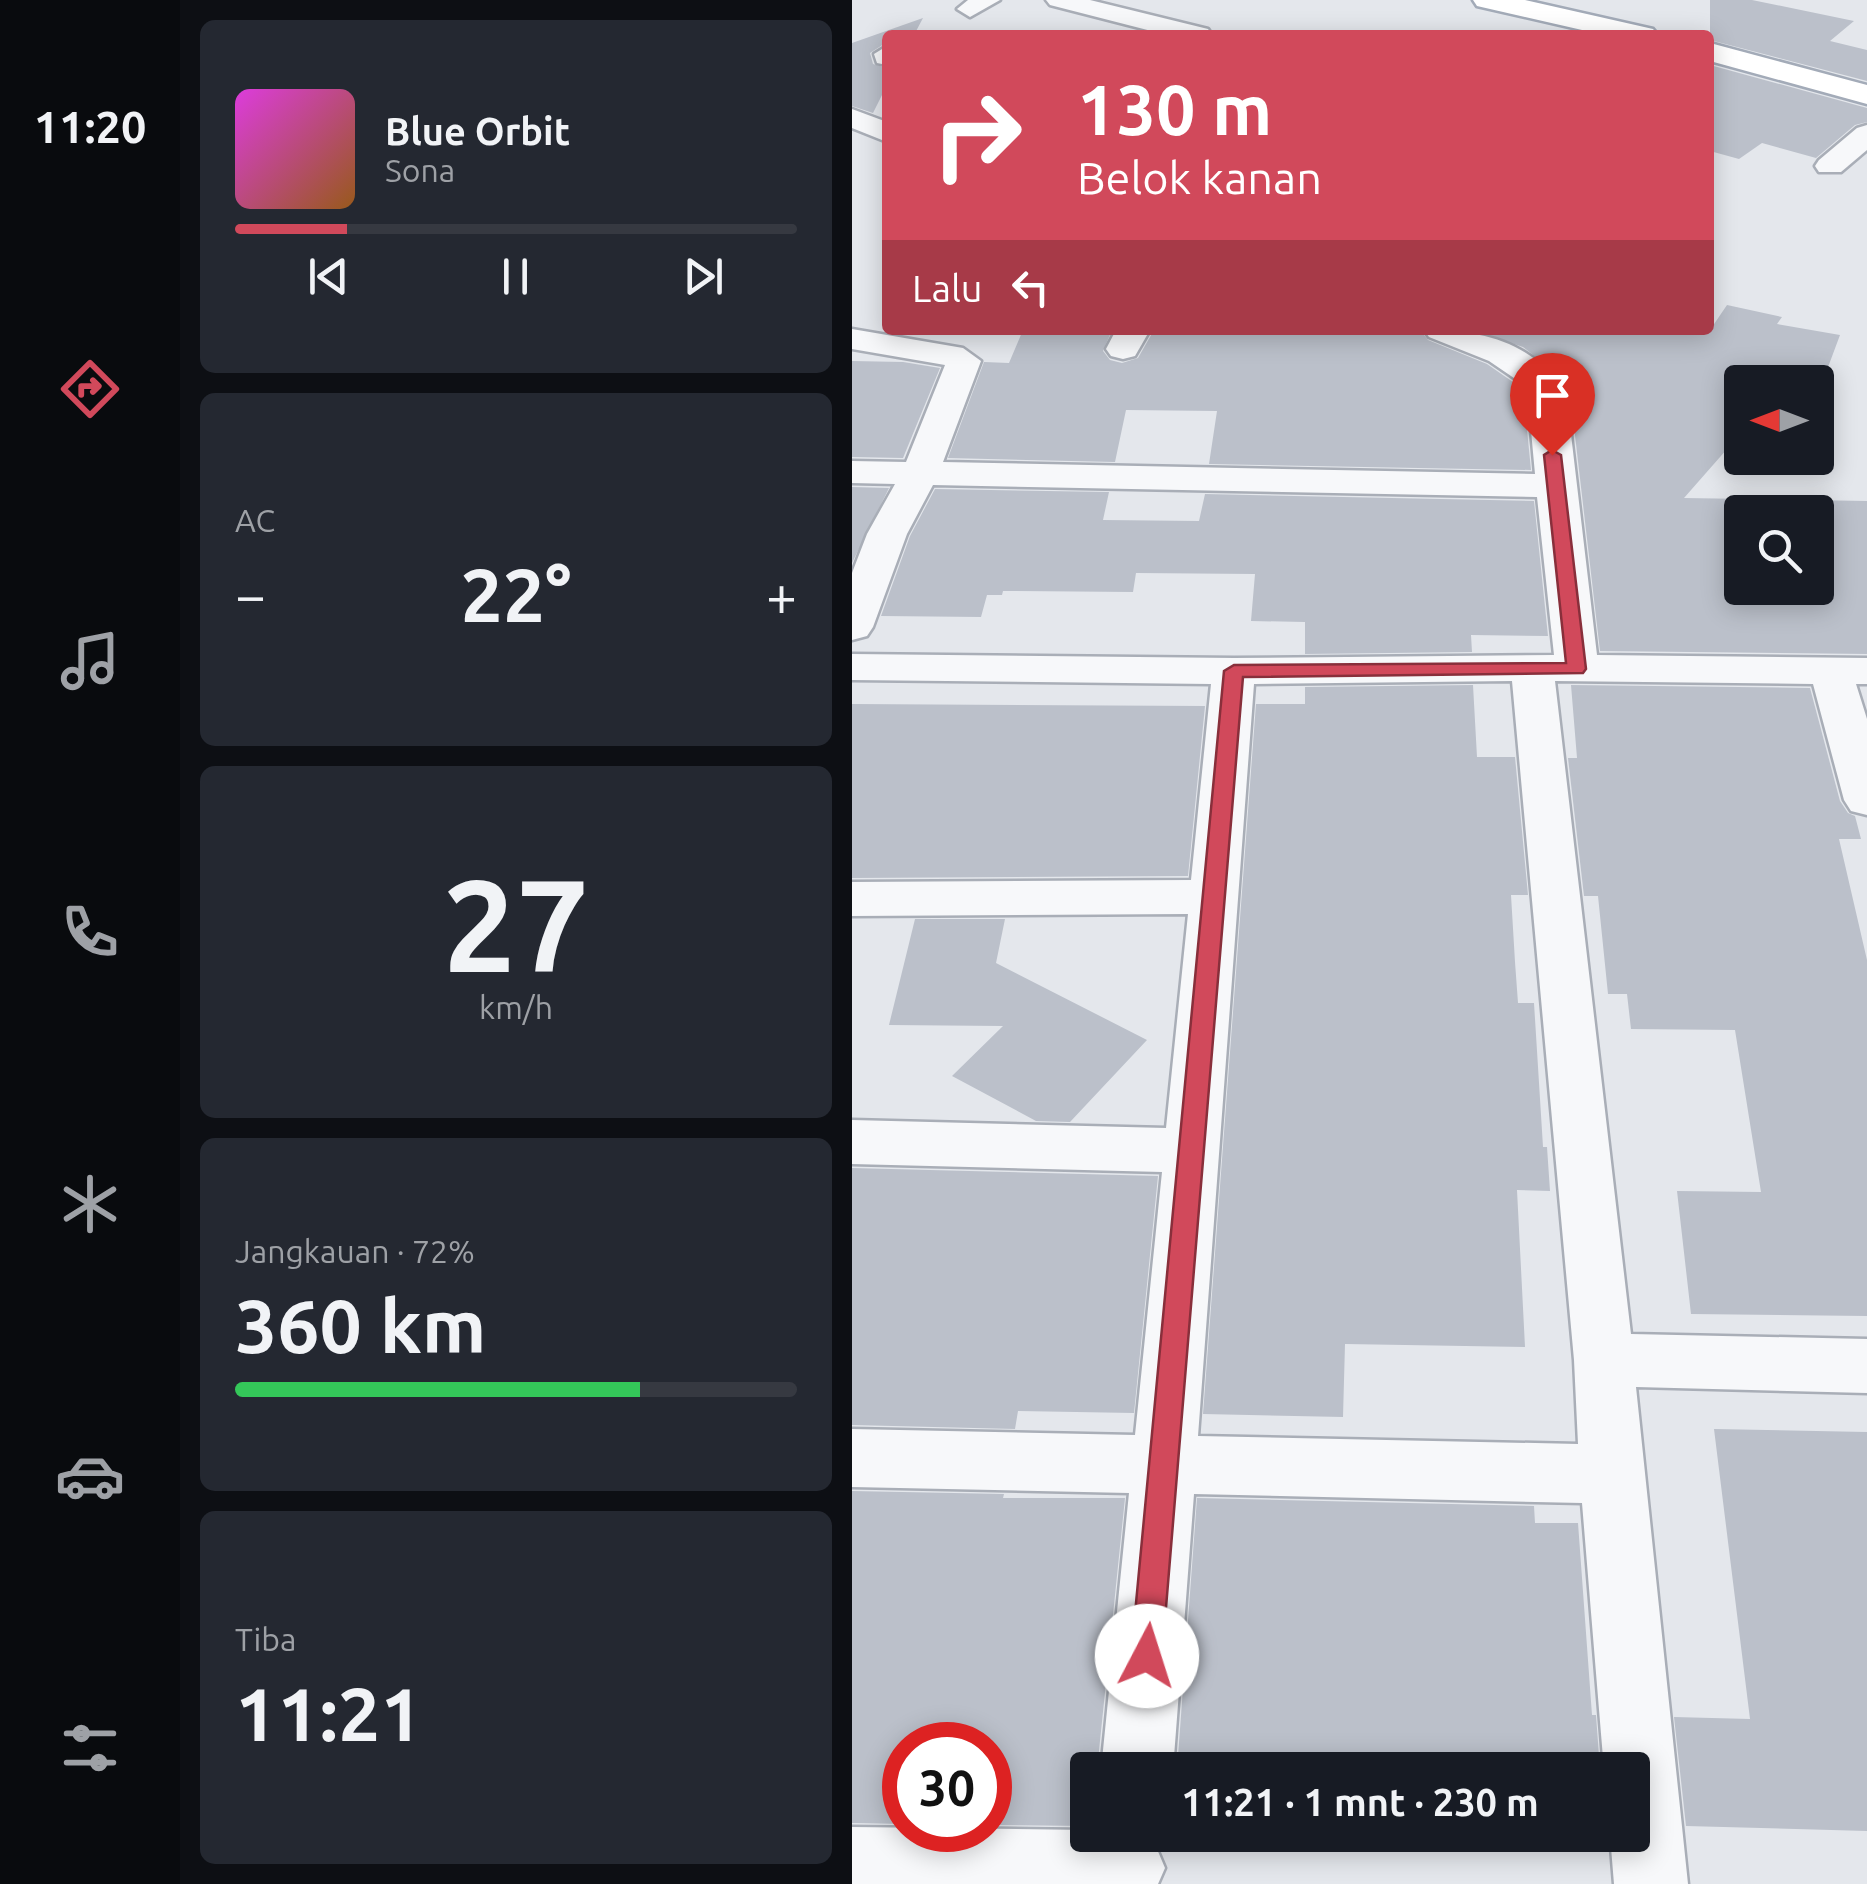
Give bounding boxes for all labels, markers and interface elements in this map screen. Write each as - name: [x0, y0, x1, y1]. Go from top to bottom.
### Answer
- icon: right: [912, 70, 1042, 200]
- text: 130 m: [1077, 70, 1272, 148]
- text: 11:20: [34, 101, 146, 152]
- text: Blue Orbit: [385, 110, 570, 152]
- text: Sona: [385, 152, 455, 188]
- text: Belok kanan: [1077, 152, 1322, 203]
- icon: previous: [301, 249, 356, 304]
- icon: pause: [488, 249, 543, 304]
- icon: next: [676, 249, 731, 304]
- icon: left: [1003, 260, 1058, 315]
- text: Lalu: [912, 267, 983, 309]
- pin: [1510, 353, 1595, 456]
- icon: directions: [55, 354, 125, 424]
- north arrow: [1724, 365, 1834, 475]
- map controls: [1724, 365, 1834, 605]
- icon: arrive: [1525, 368, 1580, 423]
- button: search: [1724, 495, 1834, 605]
- text: AC: [235, 502, 275, 538]
- text: 22°: [460, 552, 572, 636]
- text: −: [235, 564, 266, 625]
- text: +: [766, 564, 797, 625]
- icon: music: [55, 626, 125, 696]
- text: 27: [443, 851, 589, 997]
- icon: phone: [55, 897, 125, 967]
- text: km/h: [479, 989, 553, 1025]
- icon: climate: [55, 1169, 125, 1239]
- text: Jangkauan · 72%: [235, 1233, 475, 1269]
- text: 360 km: [235, 1283, 486, 1367]
- icon: car: [55, 1441, 125, 1511]
- position arrow: [1095, 1604, 1199, 1708]
- text: Tiba: [235, 1621, 296, 1657]
- text: 11:21: [235, 1671, 423, 1755]
- icon: filters: [55, 1713, 125, 1783]
- speed limit sign: 30: [882, 1722, 1012, 1852]
- text: 11:21 · 1 mnt · 230 m: [1181, 1781, 1539, 1823]

